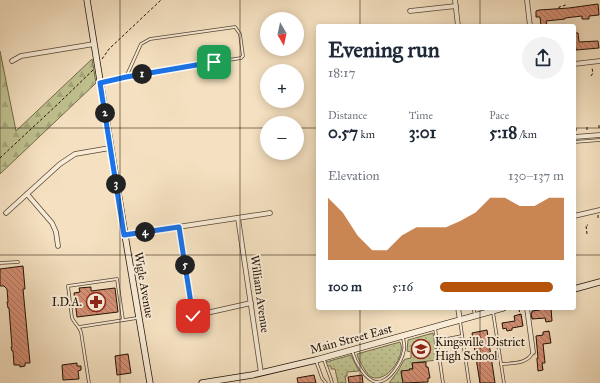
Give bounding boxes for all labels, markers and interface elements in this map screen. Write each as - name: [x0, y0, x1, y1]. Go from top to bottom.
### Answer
- north arrow: [260, 12, 304, 56]
- map controls: [260, 12, 304, 160]
- text: Evening run: [328, 36, 440, 63]
- button: share: [522, 37, 564, 79]
- pin: [197, 45, 231, 79]
- icon: arrive: [203, 51, 225, 73]
- pin: 1: [132, 64, 152, 84]
- button: +: [260, 64, 304, 108]
- text: 18:17: [328, 65, 355, 81]
- text: 1: [140, 67, 144, 80]
- pin: 2: [95, 103, 115, 123]
- text: 2: [102, 106, 108, 119]
- text: Distance: [328, 109, 367, 122]
- text: Time: [409, 109, 433, 122]
- text: Pace: [489, 109, 509, 122]
- button: −: [260, 116, 304, 160]
- text: 0.57: [328, 122, 358, 143]
- text: 3:01: [409, 122, 436, 143]
- text: 5:18: [489, 122, 517, 143]
- text: km: [358, 128, 375, 141]
- text: /km: [517, 128, 537, 141]
- text: Elevation: [328, 168, 380, 184]
- text: 130–137 m: [508, 168, 564, 184]
- pin: 3: [106, 174, 126, 194]
- text: 3: [114, 177, 118, 190]
- pin: 4: [135, 222, 155, 242]
- text: 4: [142, 225, 148, 238]
- street label: Wigle Avenue: [130, 251, 157, 319]
- street label: William Avenue: [248, 254, 272, 334]
- pin: 5: [175, 255, 195, 275]
- text: 5: [182, 258, 188, 271]
- text: 100 m: [328, 279, 362, 295]
- text: 5:16: [392, 279, 413, 295]
- pharmacy icon: I.D.A.: [85, 291, 107, 313]
- place label: I.D.A.: [52, 295, 82, 309]
- pin: [176, 299, 210, 333]
- icon: check: [182, 305, 204, 327]
- street label: Main Street East: [308, 321, 394, 357]
- place label: Kingsville District High School: [435, 335, 526, 364]
- school or university icon: Kingsville District High School: [410, 338, 432, 360]

